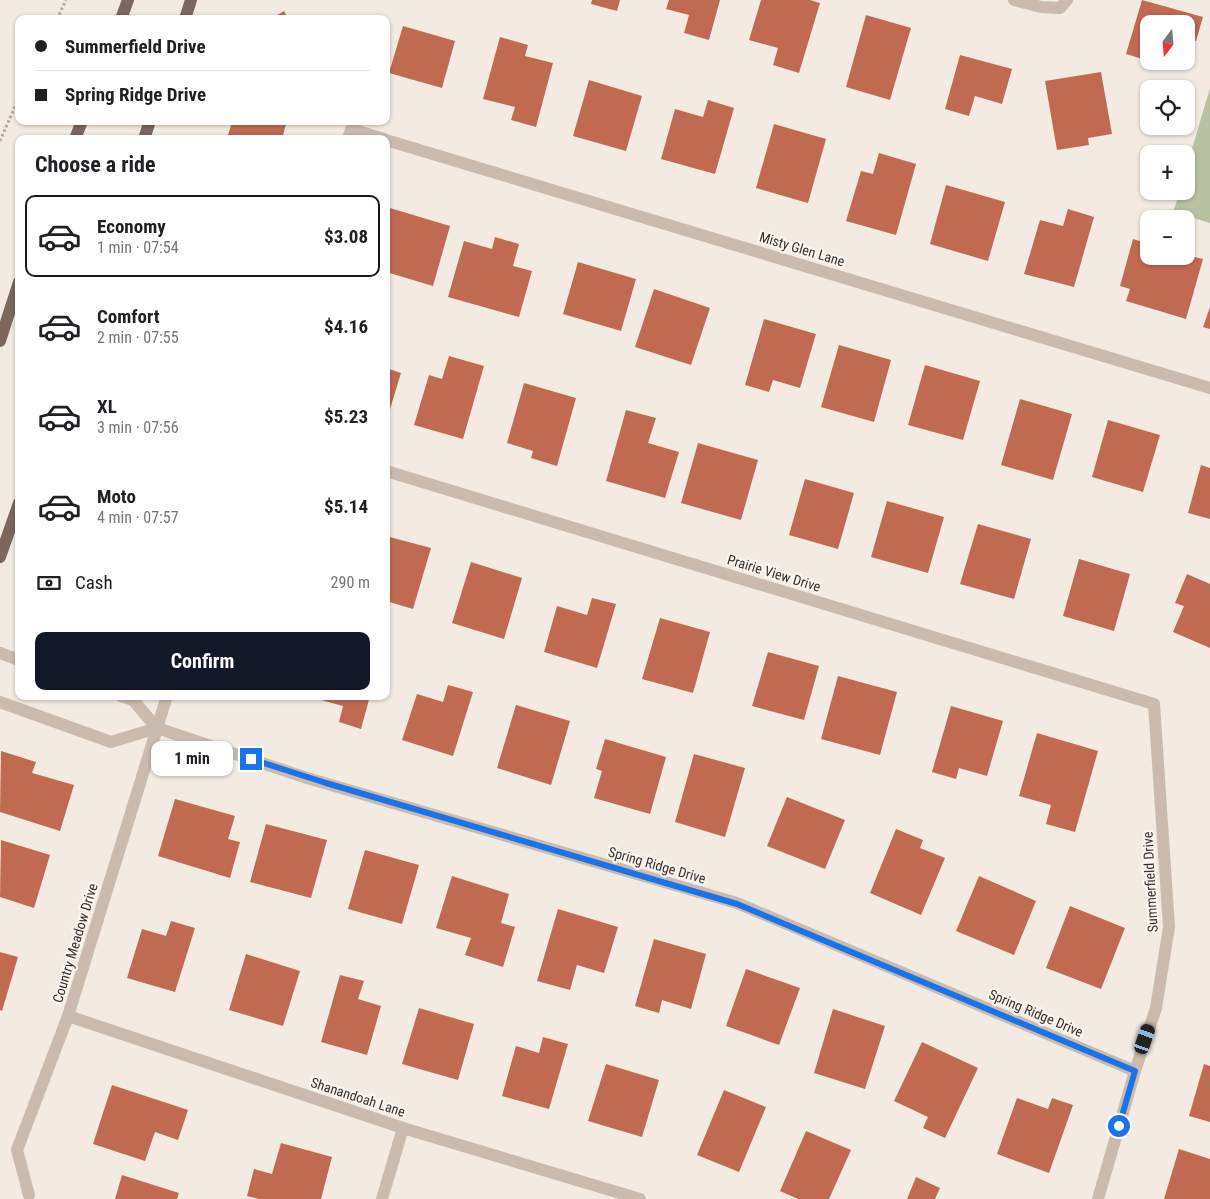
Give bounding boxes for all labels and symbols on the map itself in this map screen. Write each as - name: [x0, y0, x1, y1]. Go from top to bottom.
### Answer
- north arrow: [1140, 15, 1195, 70]
- street label: Misty Glen Lane: [758, 228, 847, 270]
- street label: Prairie View Drive: [725, 551, 823, 595]
- callout: 1 min: [151, 742, 234, 776]
- route end: [240, 748, 262, 770]
- street label: Summerfield Drive: [1139, 831, 1161, 933]
- street label: Spring Ridge Drive: [606, 843, 708, 887]
- street label: Country Meadow Drive: [49, 881, 101, 1005]
- street label: Spring Ridge Drive: [987, 986, 1086, 1040]
- car: [1133, 1022, 1156, 1056]
- street label: Shanandoah Lane: [309, 1074, 408, 1120]
- route start: [1108, 1115, 1130, 1137]

